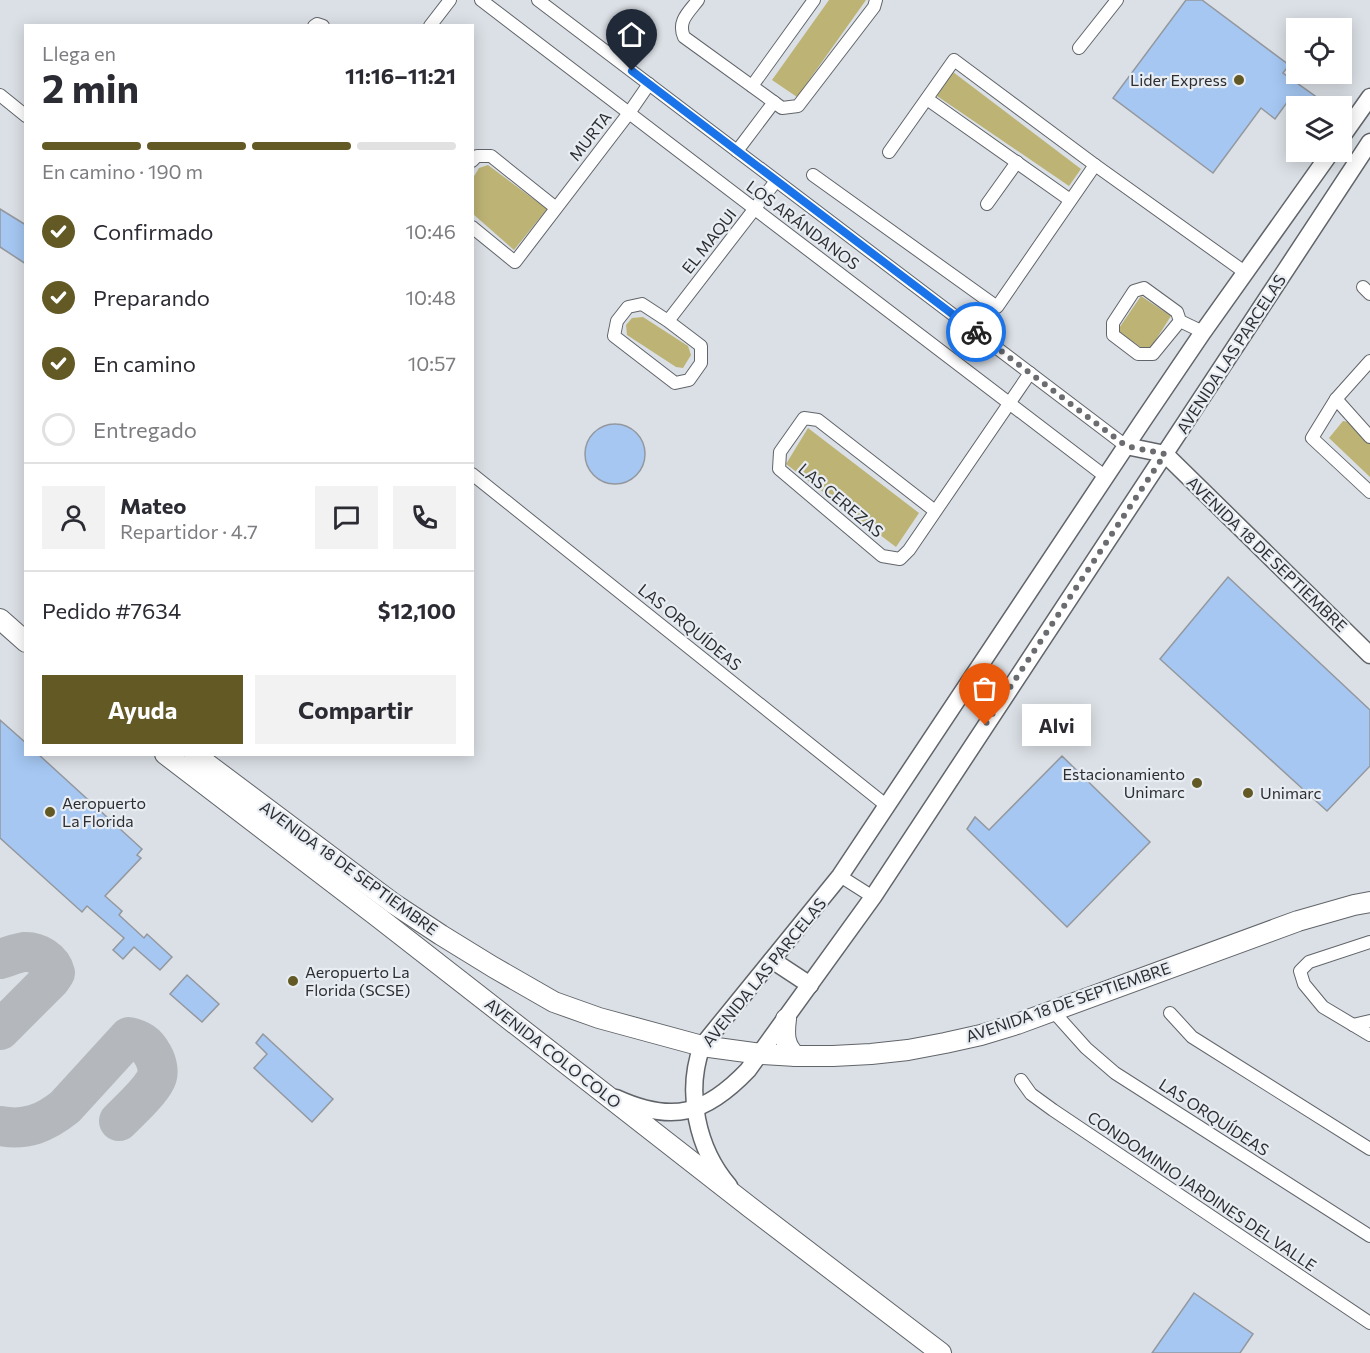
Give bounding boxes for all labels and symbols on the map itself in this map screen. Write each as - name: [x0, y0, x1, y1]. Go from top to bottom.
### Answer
- pin: [606, 9, 657, 71]
- place label: Lider Express: [1130, 70, 1227, 89]
- marker: Lider Express: [1232, 73, 1246, 87]
- street label: MURTA: [565, 107, 615, 164]
- street label: LOS ARÁNDANOS: [743, 176, 863, 273]
- street label: EL MAQUI: [677, 205, 740, 277]
- street label: AVENIDA LAS PARCELAS: [1172, 271, 1289, 437]
- courier: [946, 302, 1006, 362]
- street label: LAS CEREZAS: [795, 459, 887, 540]
- street label: AVENIDA 18 DE SEPTIEMBRE: [1183, 472, 1351, 635]
- street label: LAS ORQUÍDEAS: [635, 579, 746, 674]
- pin: [959, 663, 1010, 725]
- callout: Alvi: [1021, 704, 1090, 746]
- place label: Estacionamiento Unimarc: [1063, 764, 1185, 801]
- marker: Estacionamiento Unimarc: [1190, 776, 1204, 790]
- place label: Unimarc: [1260, 783, 1321, 802]
- marker: Unimarc: [1241, 786, 1255, 800]
- place label: Aeropuerto La Florida: [62, 793, 146, 830]
- street label: AVENIDA 18 DE SEPTIEMBRE: [257, 797, 442, 939]
- marker: Aeropuerto La Florida: [43, 805, 57, 819]
- street label: AVENIDA LAS PARCELAS: [698, 894, 829, 1050]
- street label: AVENIDA 18 DE SEPTIEMBRE: [963, 958, 1173, 1046]
- place label: Aeropuerto La Florida (SCSE): [305, 962, 411, 999]
- marker: Aeropuerto La Florida (SCSE): [286, 974, 300, 988]
- street label: AVENIDA COLO COLO: [482, 994, 625, 1112]
- street label: LAS ORQUÍDEAS: [1156, 1074, 1273, 1159]
- street label: CONDOMINIO JARDINES DEL VALLE: [1084, 1107, 1320, 1275]

